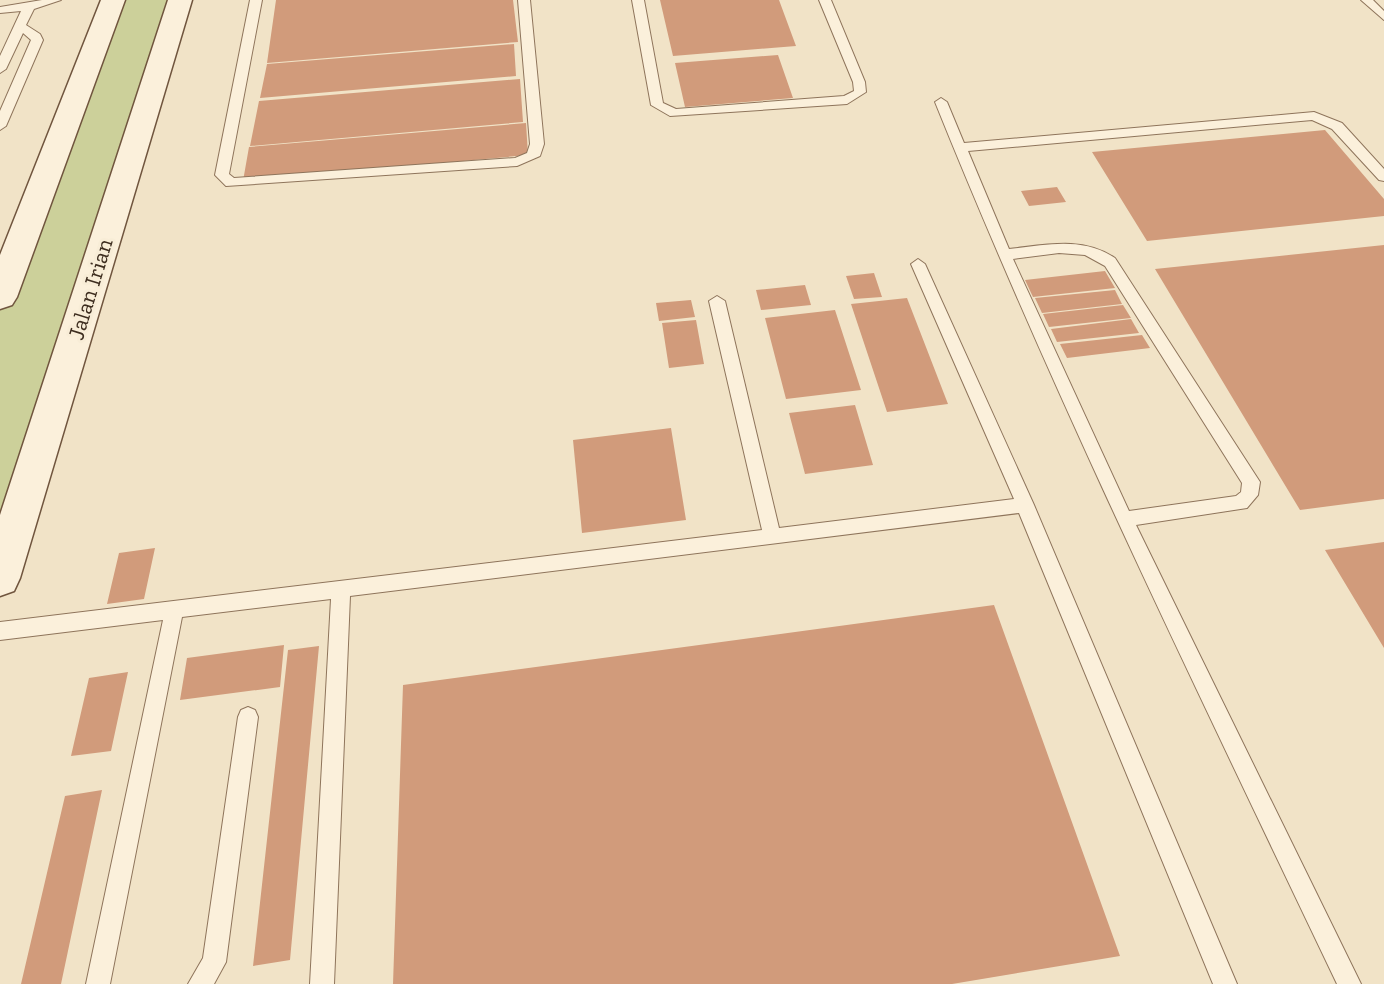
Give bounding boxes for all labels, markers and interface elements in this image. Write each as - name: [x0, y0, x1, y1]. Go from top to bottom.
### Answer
- street label: Jalan Irian: [61, 235, 119, 343]

